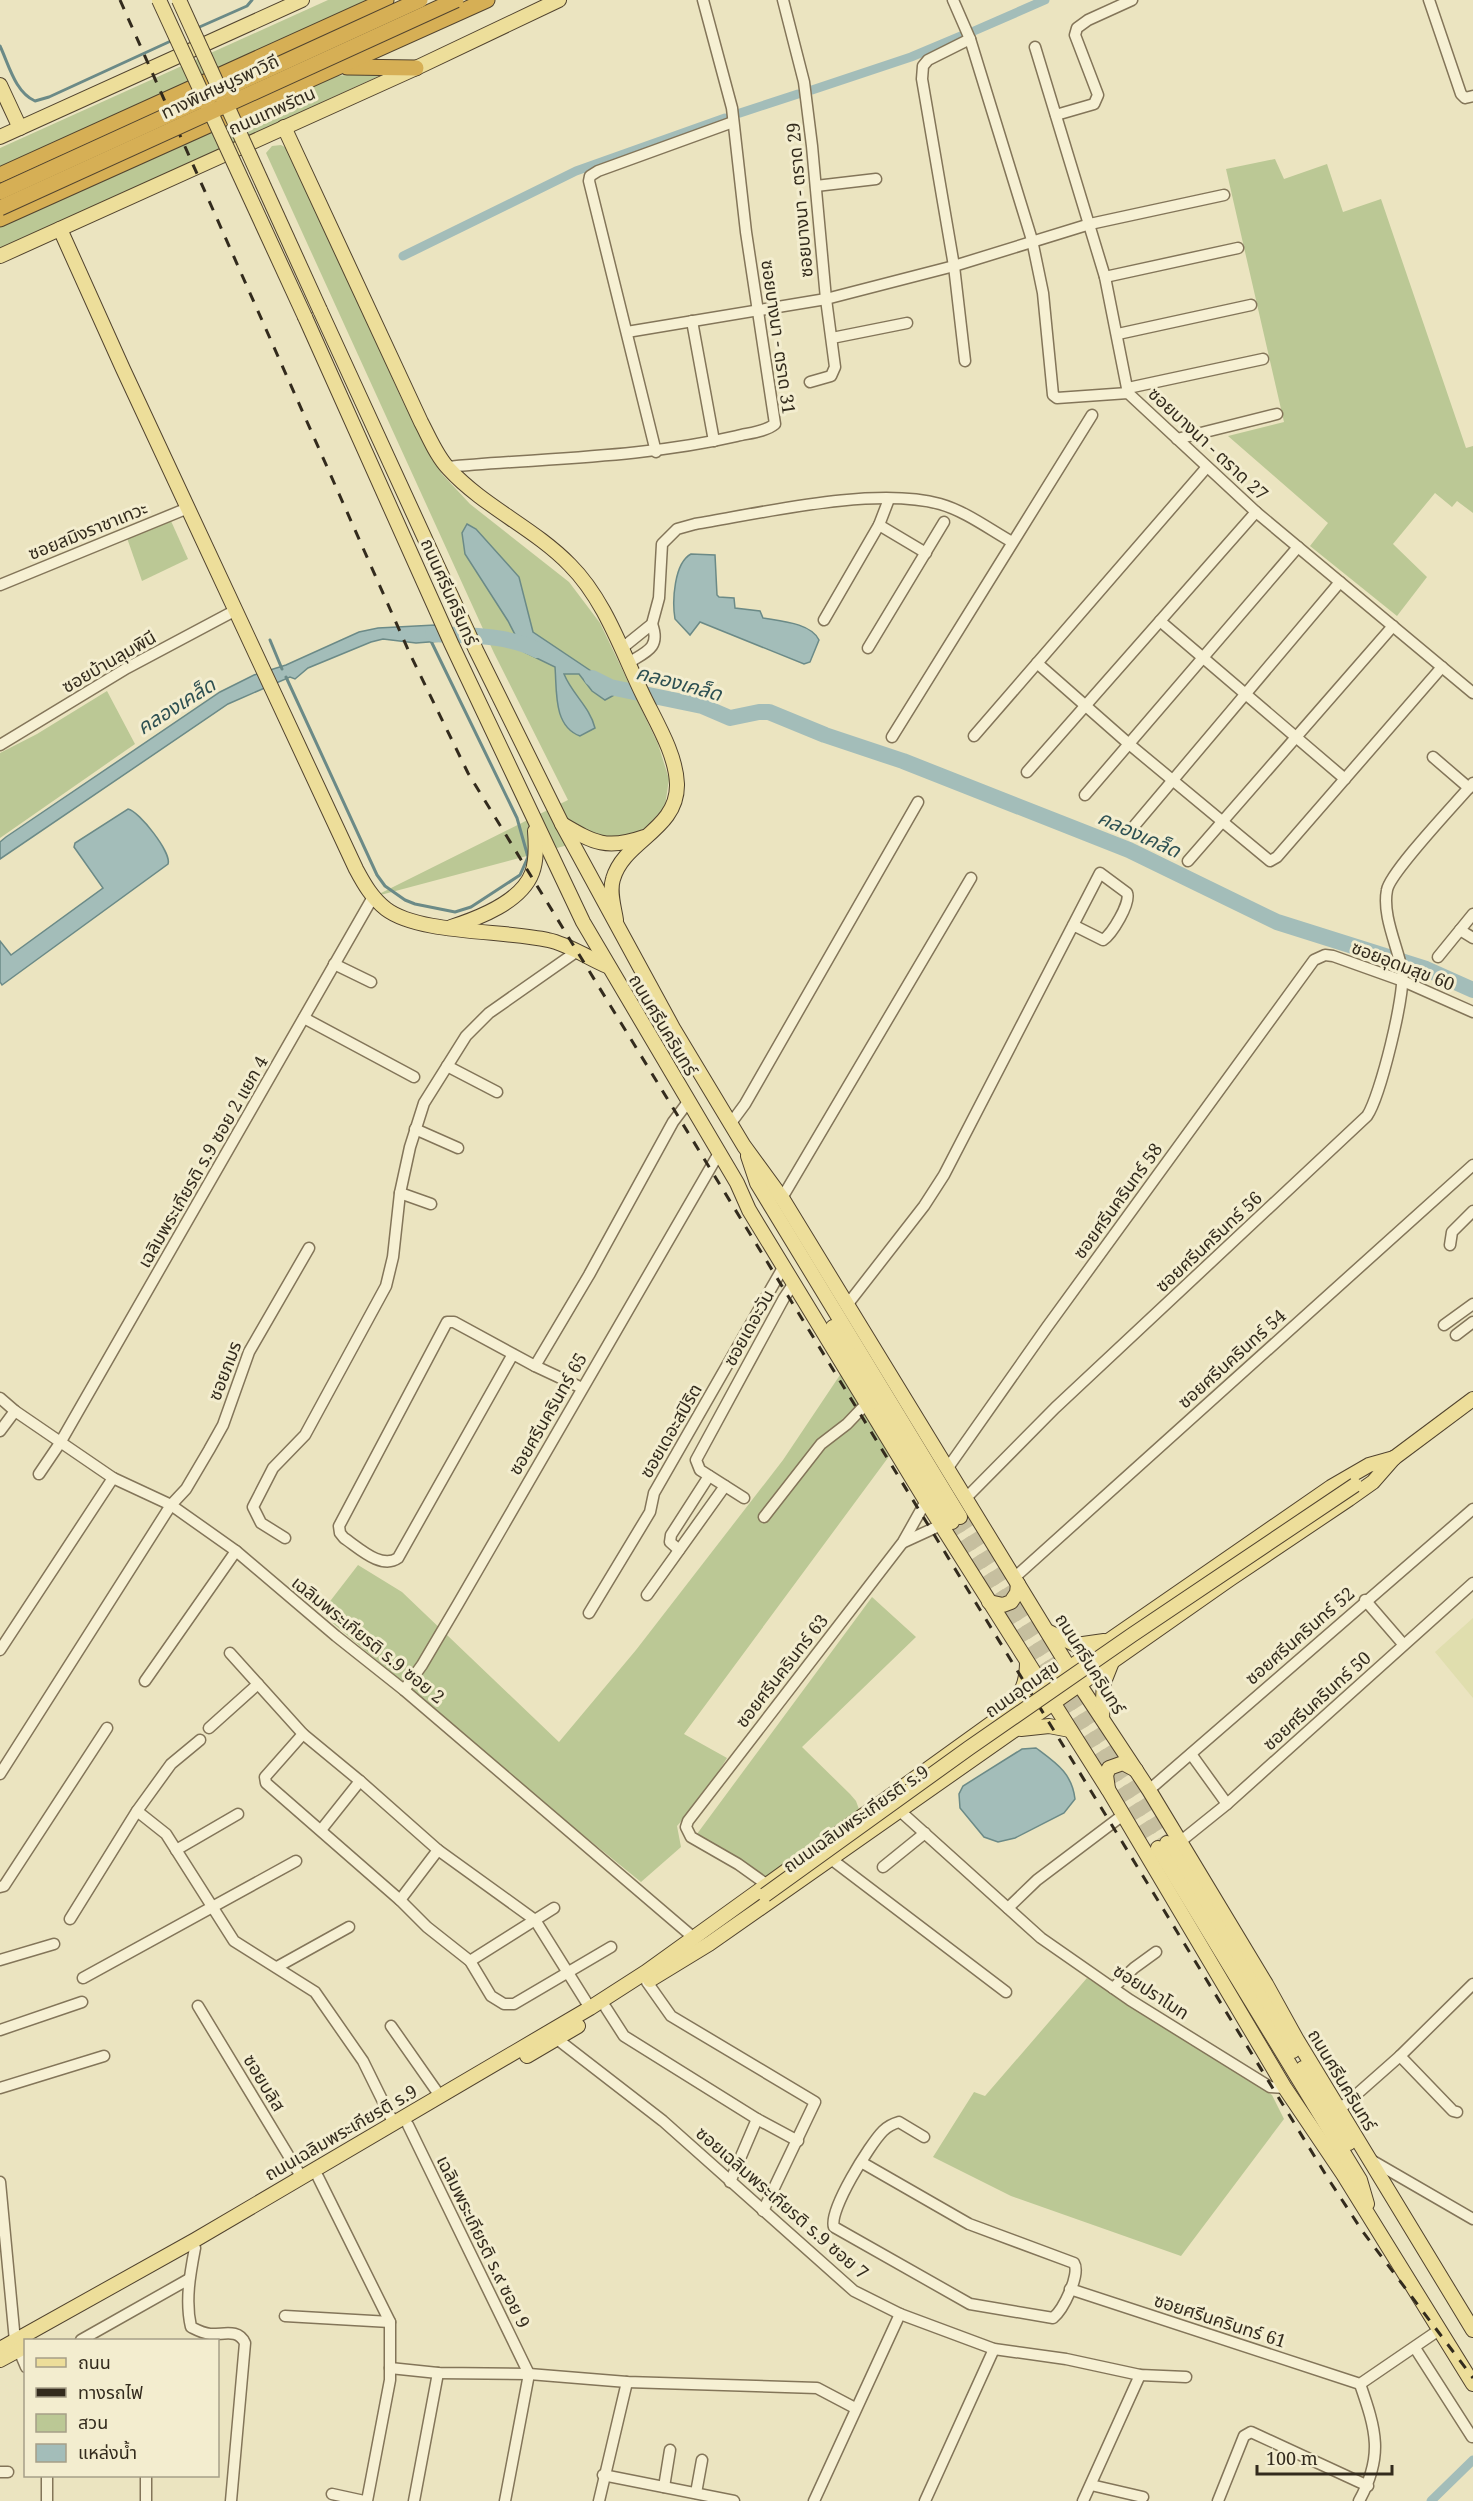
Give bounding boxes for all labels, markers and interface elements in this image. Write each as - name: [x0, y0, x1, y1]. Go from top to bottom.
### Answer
- street label: ทางพิเศษบูรพาวิถี: [157, 48, 283, 125]
- street label: ถนนเทพรัตน: [224, 80, 319, 140]
- street label: ซอยบางนา - ตราด 29: [780, 122, 818, 279]
- street label: ซอยบางนา - ตราด 31: [756, 258, 802, 416]
- street label: ซอยบางนา - ตราด 27: [1144, 381, 1274, 505]
- street label: ซอยสมิงราชาเทวะ: [24, 495, 151, 565]
- street label: ถนนศรีนครินทร์: [416, 534, 485, 650]
- street label: ซอยบ้านลุมพินี: [57, 624, 160, 698]
- water label: คลองเคล็ด: [633, 658, 726, 707]
- water label: คลองเคล็ด: [131, 671, 221, 740]
- water label: คลองเคล็ด: [1094, 803, 1185, 864]
- street label: ซอยอุดมสุข 60: [1348, 934, 1458, 996]
- street label: ถนนศรีนครินทร์: [624, 969, 704, 1081]
- street label: เฉลิมพระเกียรติ ร.9 ซอย 2 แยก 4: [132, 1051, 273, 1272]
- street label: ซอยศรีนครินทร์ 58: [1067, 1138, 1167, 1263]
- street label: ซอยศรีนครินทร์ 56: [1150, 1186, 1267, 1297]
- street label: ซอยเดอะวัน: [717, 1285, 779, 1370]
- street label: ซอยศรีนครินทร์ 54: [1172, 1303, 1290, 1413]
- street label: ซอยภมร: [202, 1337, 246, 1404]
- street label: ซอยศรีนครินทร์ 65: [502, 1348, 592, 1479]
- street label: ซอยเดอะสปิริต: [633, 1379, 707, 1482]
- street label: เฉลิมพระเกียรติ ร.9 ซอย 2: [287, 1570, 450, 1708]
- street label: ซอยศรีนครินทร์ 52: [1240, 1581, 1359, 1689]
- street label: ถนนศรีนครินทร์: [1050, 1608, 1132, 1719]
- street label: ซอยศรีนครินทร์ 63: [729, 1609, 833, 1732]
- street label: ซอยศรีนครินทร์ 50: [1257, 1645, 1375, 1755]
- street label: ถนนอุดมสุข: [980, 1654, 1063, 1723]
- street label: ถนนเฉลิมพระเกียรติ ร.9: [778, 1759, 933, 1878]
- street label: ซอยปราโมท: [1109, 1958, 1194, 2025]
- street label: ถนนศรีนครินทร์: [1303, 2024, 1383, 2136]
- street label: ซอยบลิส: [238, 2050, 291, 2115]
- street label: ถนนเฉลิมพระเกียรติ ร.9: [260, 2079, 421, 2186]
- street label: ซอยเฉลิมพระเกียรติ ร.9 ซอย 7: [691, 2121, 874, 2284]
- street label: เฉลิมพระเกียรติ ร.๙ ซอย 9: [432, 2151, 536, 2332]
- street label: ซอยศรีนครินทร์ 61: [1151, 2287, 1289, 2353]
- legend: [24, 2339, 219, 2477]
- text: ถนน: [78, 2350, 111, 2374]
- text: ทางรถไฟ: [78, 2380, 143, 2404]
- text: สวน: [78, 2410, 108, 2434]
- scale bar: [1257, 2438, 1392, 2476]
- text: แหล่งน้ำ: [78, 2440, 137, 2464]
- text: 100 m: [1266, 2446, 1318, 2470]

